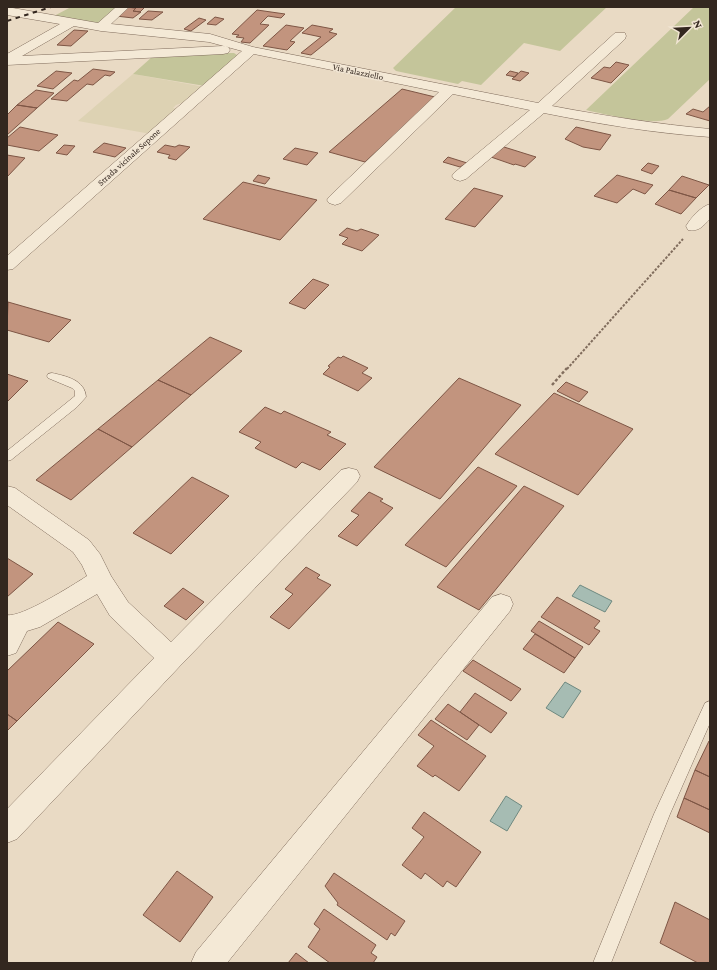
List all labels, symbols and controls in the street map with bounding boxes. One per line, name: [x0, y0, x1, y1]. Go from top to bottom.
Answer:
north arrow: [669, 8, 709, 48]
text: N: [691, 18, 705, 30]
street label: Via Palazziello: [332, 62, 385, 82]
street label: Strada vicinale Sepone: [96, 126, 162, 188]

